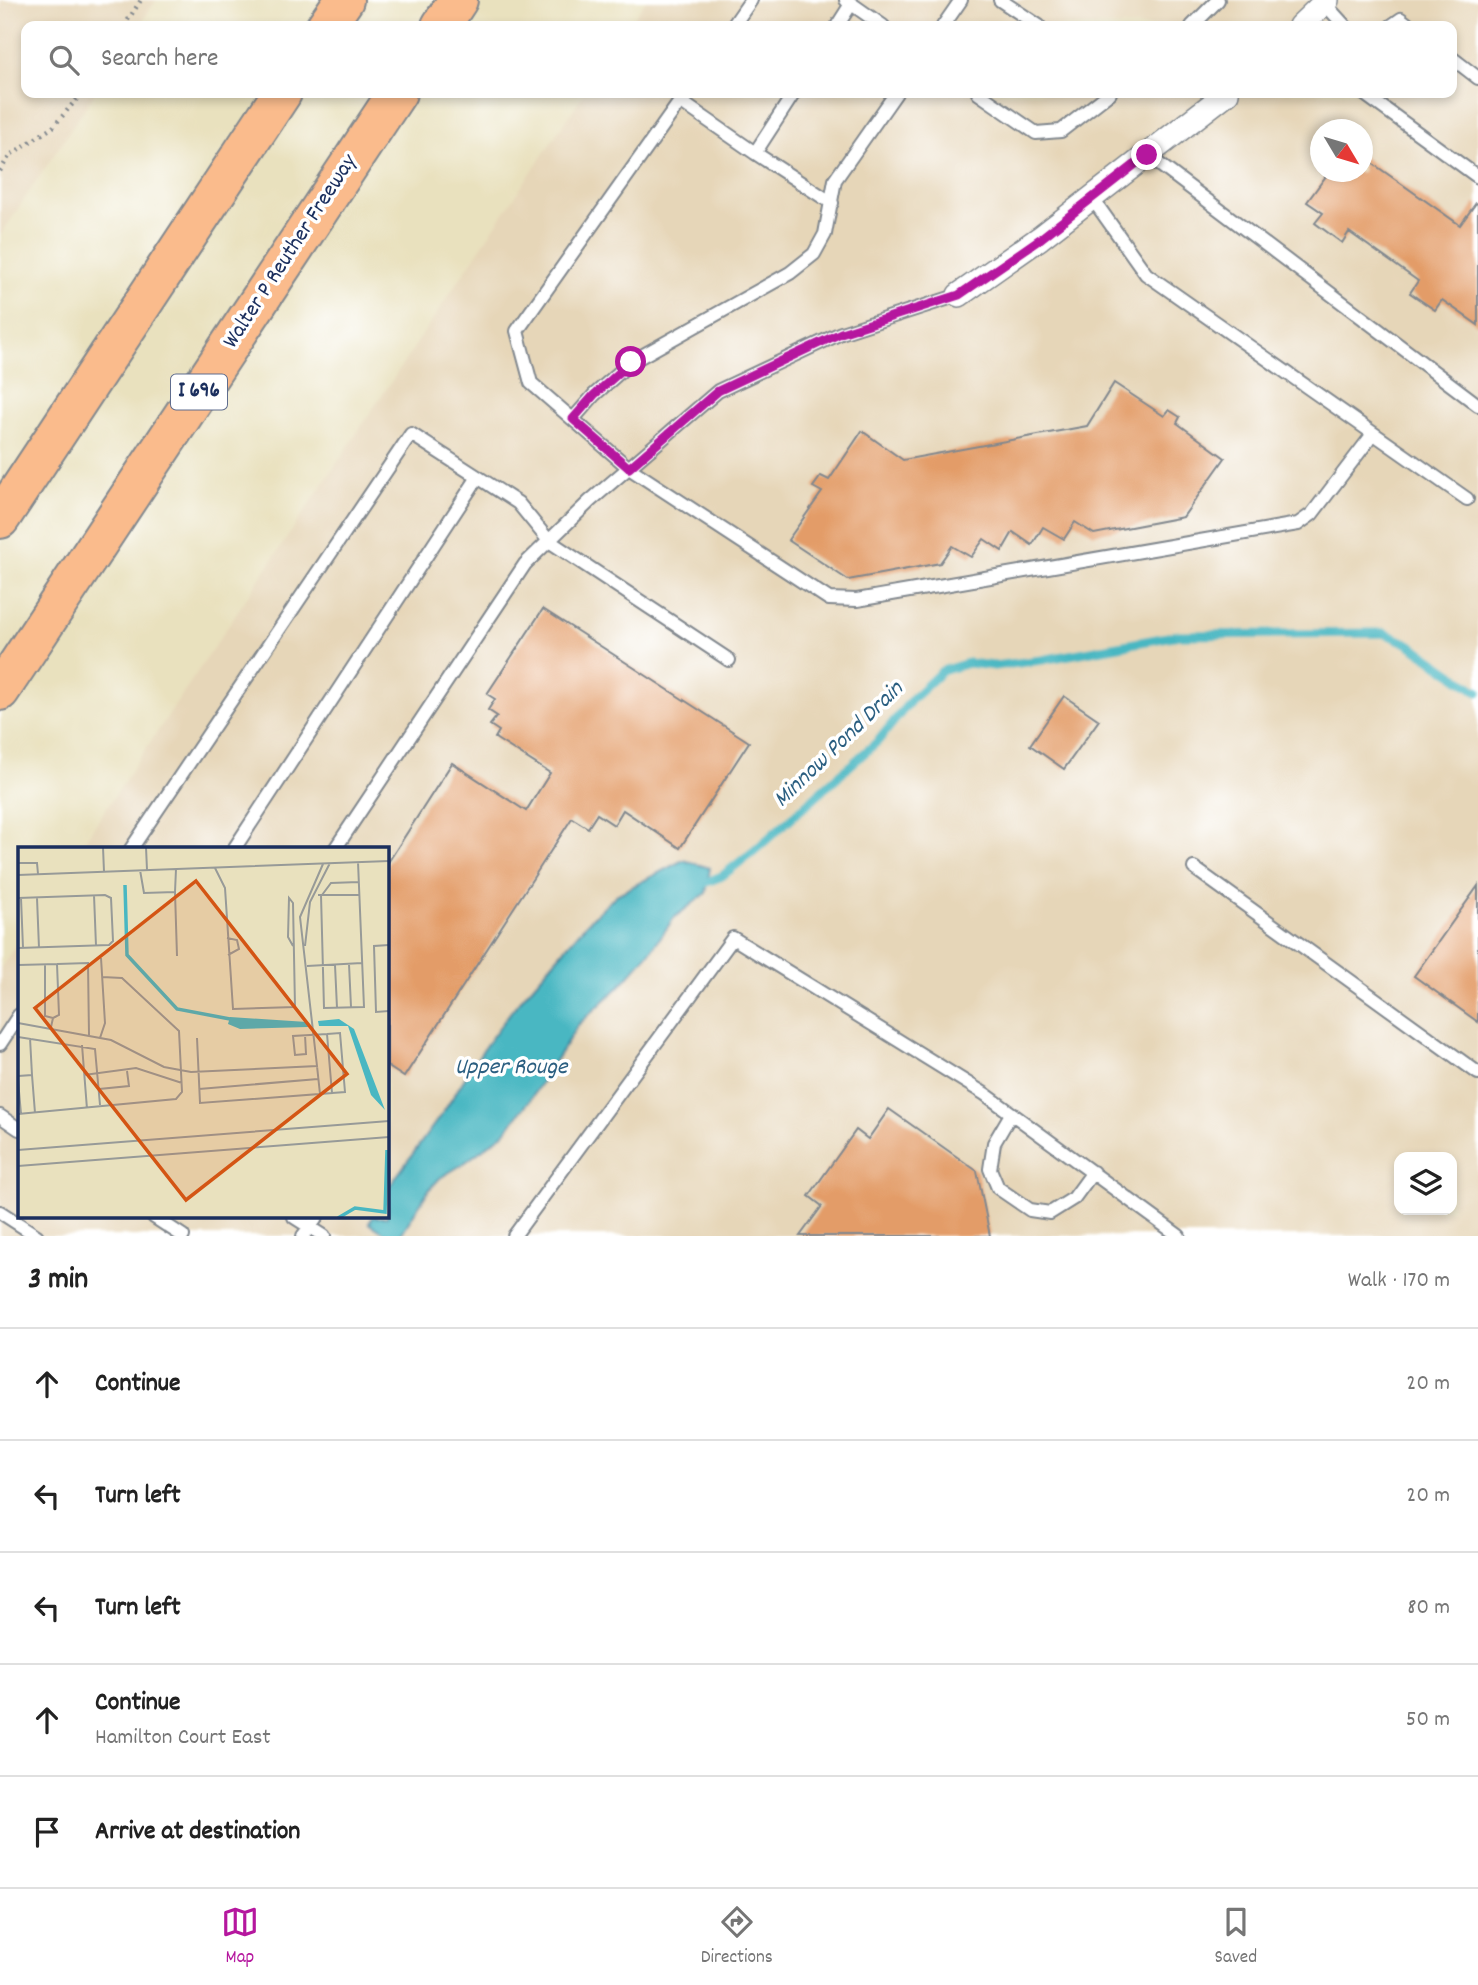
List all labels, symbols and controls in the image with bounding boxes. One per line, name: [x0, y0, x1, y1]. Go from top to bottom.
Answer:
search box: [21, 21, 1457, 98]
icon: search: [45, 41, 83, 79]
text: Search here: [101, 41, 219, 78]
north arrow: [1310, 119, 1373, 182]
route end: [1131, 139, 1162, 170]
street label: Walter P Reuther Freeway: [216, 148, 367, 356]
route start: [615, 346, 646, 377]
road number: I 696: [171, 374, 227, 410]
water label: Minnow Pond Drain: [766, 673, 912, 816]
inset map: [18, 847, 388, 1218]
water label: Upper Rouge: [455, 1051, 569, 1085]
map controls: [1394, 1152, 1457, 1215]
button: layers: [1394, 1152, 1457, 1215]
text: 3 min: [28, 1260, 88, 1303]
text: Walk · 170 m: [1348, 1265, 1450, 1298]
icon: ahead: [28, 1365, 66, 1403]
text: Continue: [95, 1366, 180, 1403]
text: 20 m: [1406, 1368, 1450, 1401]
icon: left: [28, 1477, 66, 1515]
text: Turn left: [95, 1478, 181, 1515]
text: 20 m: [1406, 1480, 1450, 1513]
icon: left: [28, 1589, 66, 1627]
text: Turn left: [95, 1590, 181, 1627]
text: 80 m: [1407, 1592, 1450, 1625]
text: Continue: [95, 1685, 180, 1722]
icon: ahead: [28, 1701, 66, 1739]
text: 50 m: [1406, 1704, 1450, 1737]
text: Hamilton Court East: [95, 1722, 271, 1755]
icon: arrive: [28, 1813, 66, 1851]
text: Arrive at destination: [95, 1814, 300, 1851]
tab: Map: [221, 1903, 259, 1972]
tab: Directions: [701, 1903, 773, 1972]
tab: Saved: [1215, 1903, 1257, 1972]

